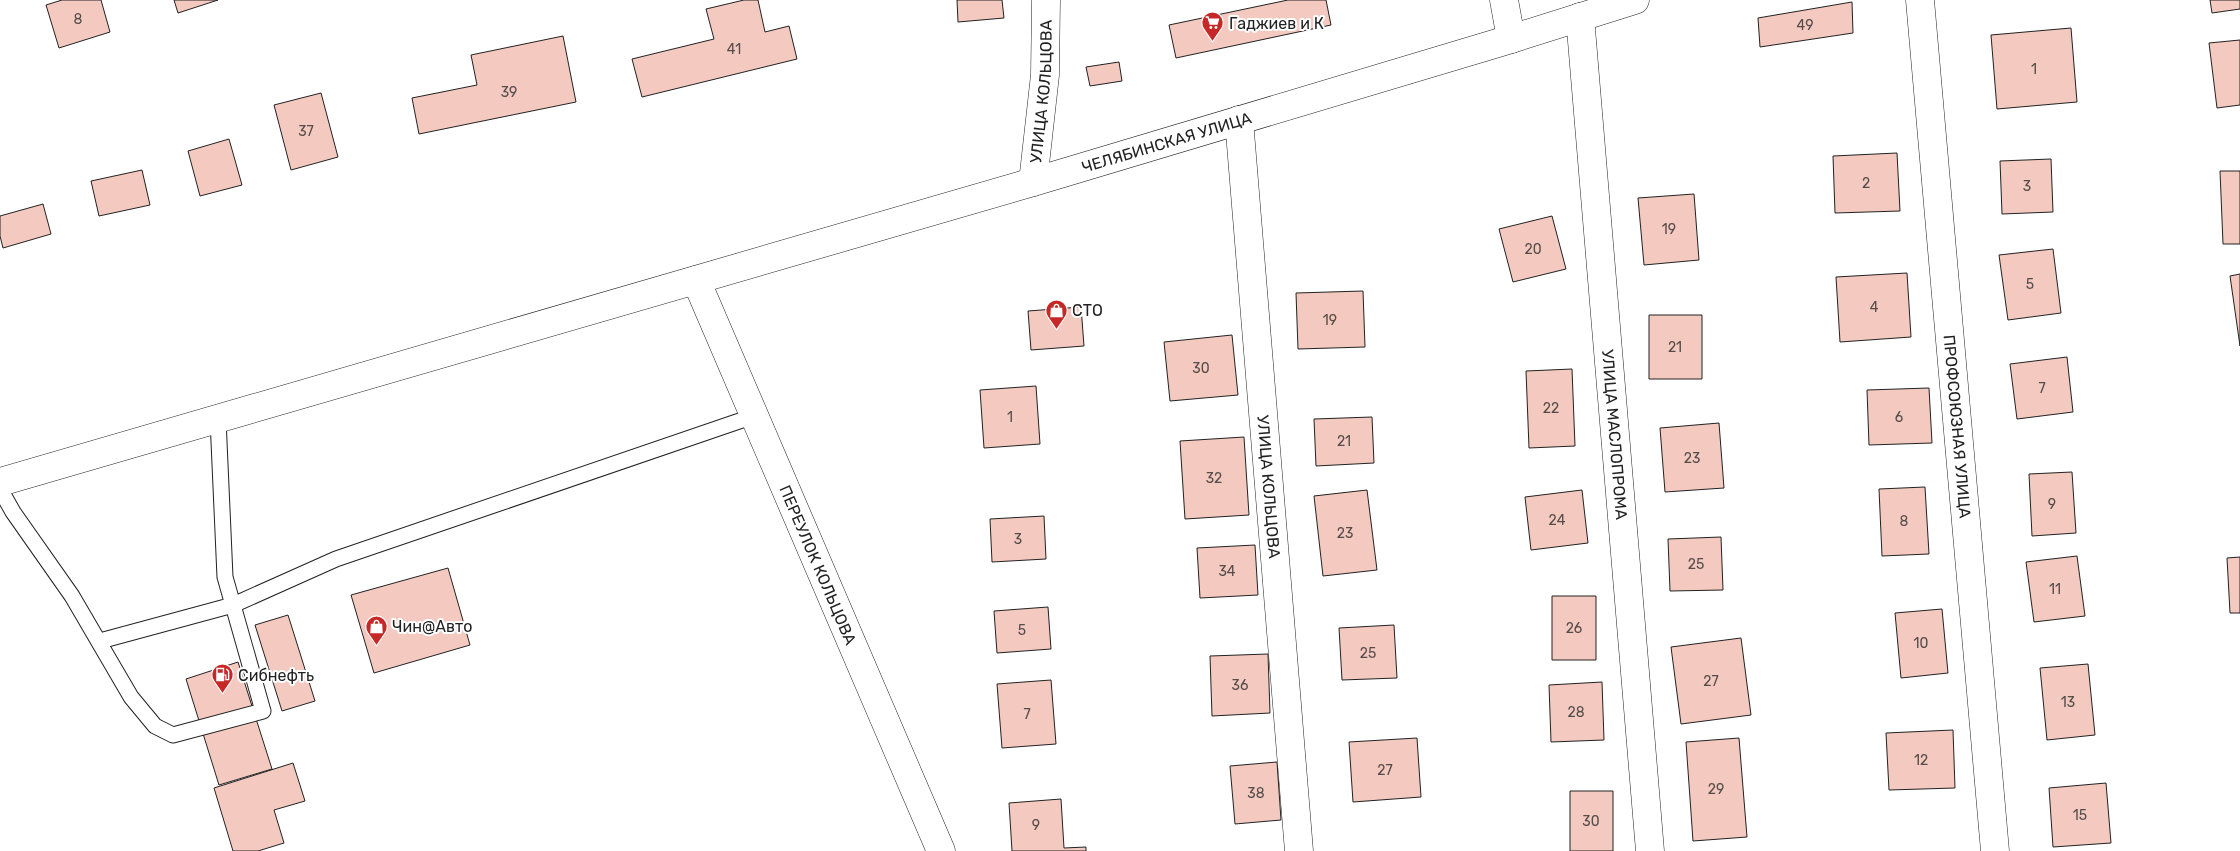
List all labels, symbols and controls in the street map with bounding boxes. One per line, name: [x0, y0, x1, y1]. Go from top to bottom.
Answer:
house number: 8: [74, 11, 83, 28]
supermarket icon: Гаджиев и К: [1201, 11, 1225, 42]
place label: Гаджиев и К: [1229, 14, 1324, 33]
house number: 49: [1797, 17, 1813, 34]
street label: УЛИЦА КОЛЬЦОВА: [1026, 19, 1056, 164]
house number: 41: [727, 41, 741, 58]
house number: 1: [2031, 61, 2037, 78]
house number: 39: [501, 84, 517, 101]
street label: ЧЕЛЯБИНСКАЯ УЛИЦА: [1079, 108, 1254, 177]
house number: 37: [298, 123, 314, 140]
house number: 2: [1862, 175, 1870, 192]
house number: 3: [2023, 178, 2031, 195]
house number: 19: [1662, 221, 1676, 238]
house number: 20: [1524, 241, 1542, 258]
house number: 5: [2026, 276, 2034, 293]
shop icon: СТО: [1044, 298, 1068, 329]
house number: 4: [1870, 299, 1879, 316]
place label: СТО: [1072, 301, 1103, 320]
house number: 19: [1323, 312, 1337, 329]
street label: ПРОФСОЮЗНАЯ УЛИЦА: [1940, 334, 1975, 519]
house number: 21: [1668, 339, 1682, 356]
street label: УЛИЦА МАСЛОПРОМА: [1598, 349, 1631, 521]
house number: 30: [1192, 360, 1210, 377]
house number: 7: [2038, 380, 2046, 397]
house number: 22: [1543, 400, 1559, 417]
house number: 1: [1007, 409, 1013, 426]
house number: 6: [1895, 409, 1903, 426]
street label: УЛИЦА КОЛЬЦОВА: [1253, 414, 1284, 560]
house number: 21: [1337, 433, 1351, 450]
house number: 23: [1684, 450, 1700, 467]
house number: 32: [1206, 470, 1222, 487]
street label: ПЕРЕУЛОК КОЛЬЦОВА: [775, 482, 860, 648]
house number: 9: [2048, 496, 2056, 513]
house number: 24: [1549, 512, 1566, 529]
house number: 8: [1900, 513, 1909, 530]
house number: 23: [1337, 525, 1353, 542]
house number: 3: [1014, 531, 1022, 548]
house number: 25: [1688, 556, 1704, 573]
house number: 34: [1218, 563, 1236, 580]
house number: 11: [2049, 581, 2061, 598]
shop icon: Чин@Авто: [364, 614, 388, 645]
place label: Чин@Авто: [392, 617, 472, 636]
house number: 26: [1566, 620, 1582, 637]
house number: 5: [1018, 622, 1026, 639]
house number: 10: [1914, 635, 1929, 652]
house number: 25: [1360, 645, 1376, 662]
fuel station icon: Сибнефть: [210, 663, 234, 694]
place label: Сибнефть: [238, 666, 314, 685]
house number: 27: [1703, 673, 1719, 690]
house number: 36: [1232, 677, 1248, 694]
house number: 13: [2061, 694, 2075, 711]
house number: 28: [1567, 704, 1585, 721]
house number: 7: [1023, 706, 1031, 723]
house number: 12: [1914, 752, 1928, 769]
house number: 27: [1377, 762, 1393, 779]
house number: 29: [1708, 781, 1724, 798]
house number: 38: [1247, 785, 1265, 802]
house number: 15: [2073, 807, 2087, 824]
house number: 30: [1582, 813, 1600, 830]
house number: 9: [1032, 817, 1040, 834]

